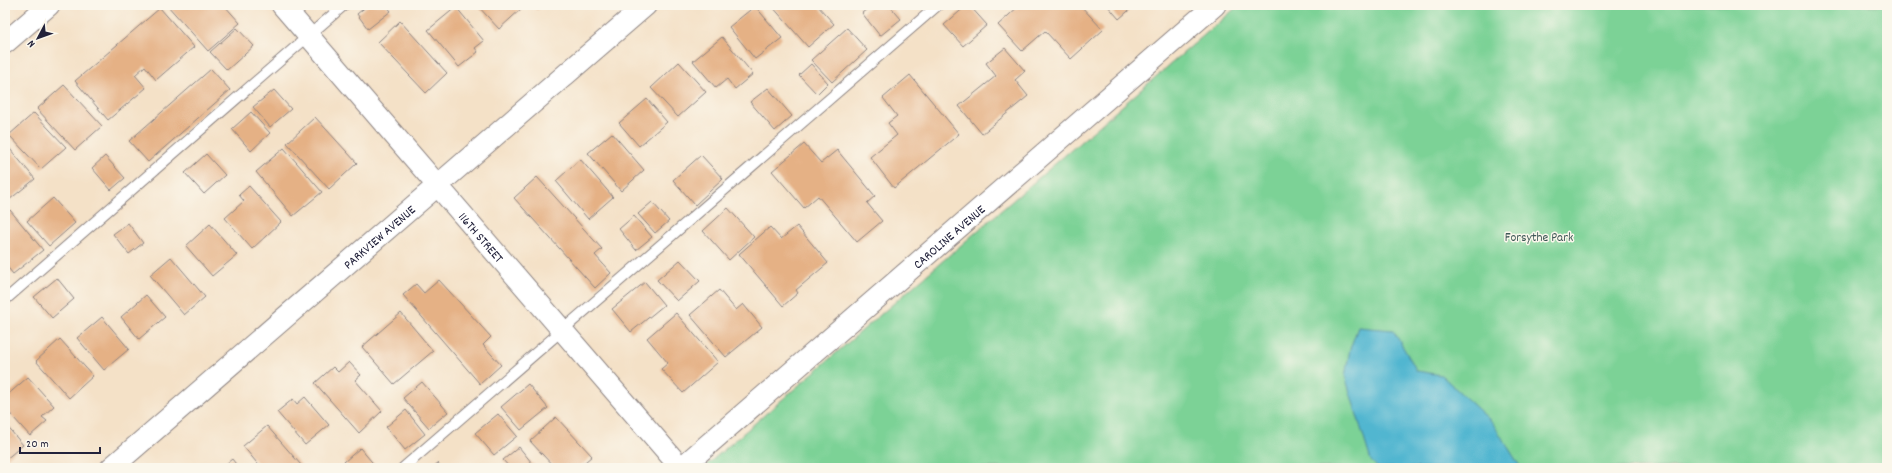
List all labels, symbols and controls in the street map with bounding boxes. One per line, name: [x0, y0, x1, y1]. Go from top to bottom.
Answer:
north arrow: [18, 18, 58, 58]
text: N: [24, 36, 40, 51]
street label: CAROLINE AVENUE: [910, 201, 990, 275]
street label: PARKVIEW AVENUE: [340, 202, 421, 275]
street label: 116TH STREET: [453, 209, 507, 268]
park label: Forsythe Park: [1505, 229, 1573, 248]
scale bar: [20, 429, 100, 455]
text: 20 m: [26, 436, 49, 453]

